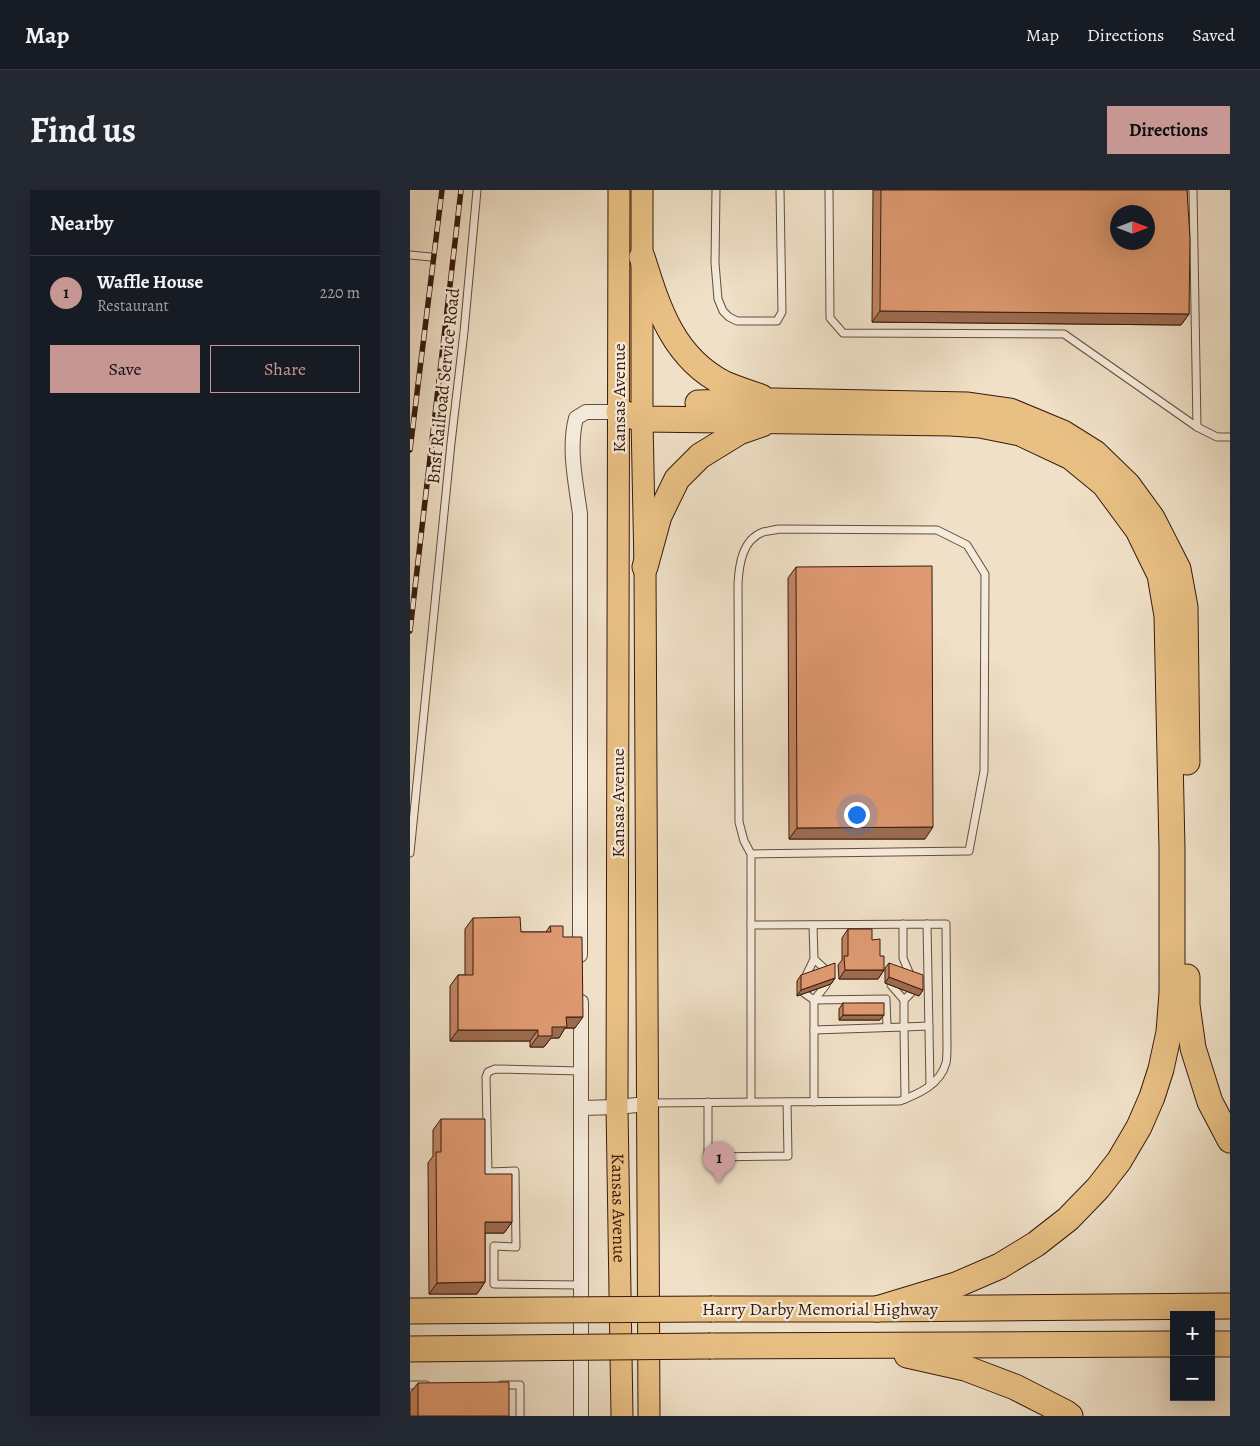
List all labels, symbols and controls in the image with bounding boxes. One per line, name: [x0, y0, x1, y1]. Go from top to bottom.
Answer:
text: Map: [25, 19, 69, 51]
text: Map: [1026, 23, 1059, 47]
text: Directions: [1087, 23, 1164, 47]
text: Saved: [1192, 23, 1235, 47]
text: Find us: [30, 106, 136, 154]
button: Directions: [1107, 106, 1230, 154]
north arrow: [1110, 205, 1155, 250]
text: Nearby: [50, 209, 113, 237]
text: Waffle House: [97, 269, 203, 295]
text: 1: [63, 282, 69, 304]
text: 220 m: [320, 282, 360, 304]
street label: Bnsf Railroad Service Road: [421, 286, 465, 485]
text: Restaurant: [97, 295, 169, 317]
street label: Kansas Avenue: [607, 343, 631, 453]
button: Save: [50, 345, 200, 393]
button: Share: [210, 345, 360, 393]
street label: Kansas Avenue: [606, 748, 630, 858]
your location: [844, 802, 870, 828]
pin: 1: [703, 1142, 735, 1183]
street label: Kansas Avenue: [606, 1153, 632, 1263]
street label: Harry Darby Memorial Highway: [702, 1297, 939, 1321]
map controls: [1170, 1311, 1215, 1401]
button: +: [1170, 1311, 1215, 1356]
button: −: [1170, 1356, 1215, 1401]

